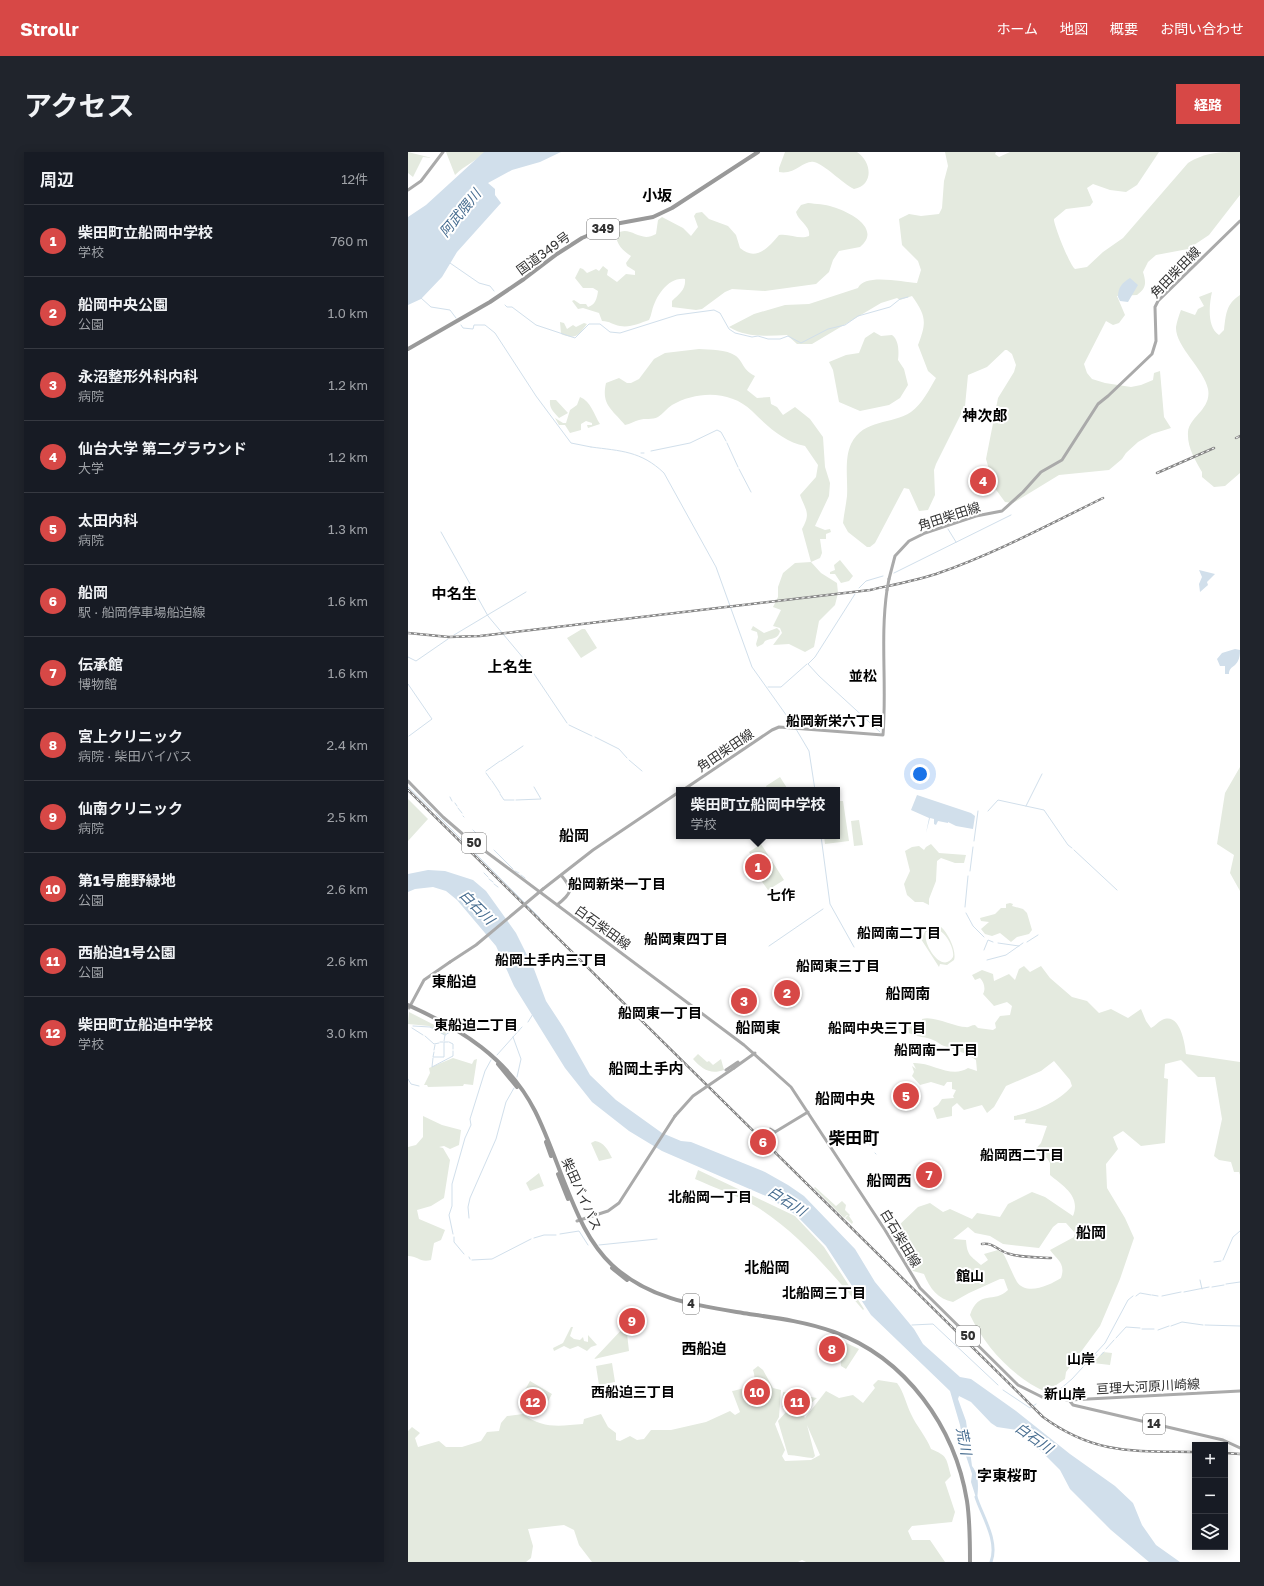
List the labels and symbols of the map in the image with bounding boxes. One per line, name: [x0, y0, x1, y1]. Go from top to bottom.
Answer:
water label: 阿武隈川: [435, 184, 485, 240]
district label: 小坂: [642, 186, 672, 204]
road number: 349: [587, 219, 619, 239]
street label: 国道349号: [513, 228, 573, 278]
street label: 角田柴田線: [1147, 243, 1203, 301]
district label: 神次郎: [961, 406, 1008, 424]
pin: 4: [970, 466, 996, 496]
street label: 角田柴田線: [916, 498, 982, 534]
district label: 中名生: [431, 584, 477, 602]
district label: 上名生: [487, 657, 533, 675]
district label: 並松: [849, 667, 877, 684]
district label: 船岡新栄六丁目: [786, 712, 884, 729]
street label: 角田柴田線: [694, 725, 756, 775]
your location: [910, 764, 930, 784]
district label: 船岡: [559, 826, 589, 844]
road number: 50: [462, 833, 486, 853]
pin: 1: [745, 852, 771, 882]
district label: 船岡新栄一丁目: [568, 875, 666, 892]
water label: 白石川: [456, 886, 500, 929]
district label: 七作: [767, 886, 795, 903]
street label: 白石柴田線: [572, 901, 634, 953]
district label: 船岡南二丁目: [857, 924, 941, 941]
district label: 船岡東四丁目: [644, 930, 728, 947]
district label: 船岡土手内三丁目: [495, 951, 607, 968]
district label: 船岡東三丁目: [796, 957, 880, 974]
district label: 東船迫: [431, 972, 477, 990]
pin: 2: [774, 978, 800, 1008]
district label: 船岡南: [885, 984, 931, 1002]
pin: 3: [731, 986, 757, 1016]
district label: 船岡東一丁目: [618, 1004, 702, 1021]
district label: 東船迫二丁目: [434, 1016, 518, 1033]
district label: 船岡東: [735, 1018, 781, 1036]
district label: 船岡中央三丁目: [828, 1019, 926, 1036]
district label: 船岡南一丁目: [894, 1041, 978, 1058]
district label: 船岡土手内: [608, 1059, 684, 1077]
pin: 5: [893, 1081, 919, 1111]
district label: 船岡中央: [815, 1089, 875, 1107]
pin: 6: [750, 1127, 776, 1157]
district label: 柴田町: [829, 1127, 880, 1148]
district label: 船岡西二丁目: [980, 1146, 1064, 1163]
street label: 柴田バイパス: [559, 1155, 605, 1233]
pin: 7: [916, 1160, 942, 1190]
district label: 船岡西: [866, 1171, 912, 1189]
water label: 白石川: [765, 1182, 811, 1220]
district label: 北船岡一丁目: [668, 1188, 752, 1205]
street label: 白石柴田線: [877, 1206, 925, 1270]
district label: 船岡: [1076, 1223, 1106, 1241]
district label: 北船岡: [744, 1258, 790, 1276]
district label: 館山: [956, 1267, 984, 1284]
district label: 北船岡三丁目: [782, 1284, 866, 1301]
road number: 4: [683, 1294, 699, 1314]
pin: 9: [619, 1306, 645, 1336]
road number: 50: [956, 1326, 980, 1346]
pin: 8: [819, 1334, 845, 1364]
district label: 西船迫: [681, 1339, 727, 1357]
district label: 山岸: [1067, 1350, 1095, 1367]
street label: 亘理大河原川崎線: [1096, 1375, 1200, 1397]
pin: 10: [744, 1377, 770, 1407]
district label: 西船迫三丁目: [591, 1383, 675, 1400]
district label: 新山岸: [1044, 1385, 1086, 1402]
pin: 12: [520, 1387, 546, 1417]
pin: 11: [784, 1387, 810, 1417]
road number: 14: [1143, 1414, 1165, 1434]
water label: 白石川: [1012, 1419, 1058, 1458]
water label: 荒川: [953, 1426, 976, 1458]
district label: 字東桜町: [977, 1466, 1037, 1484]

